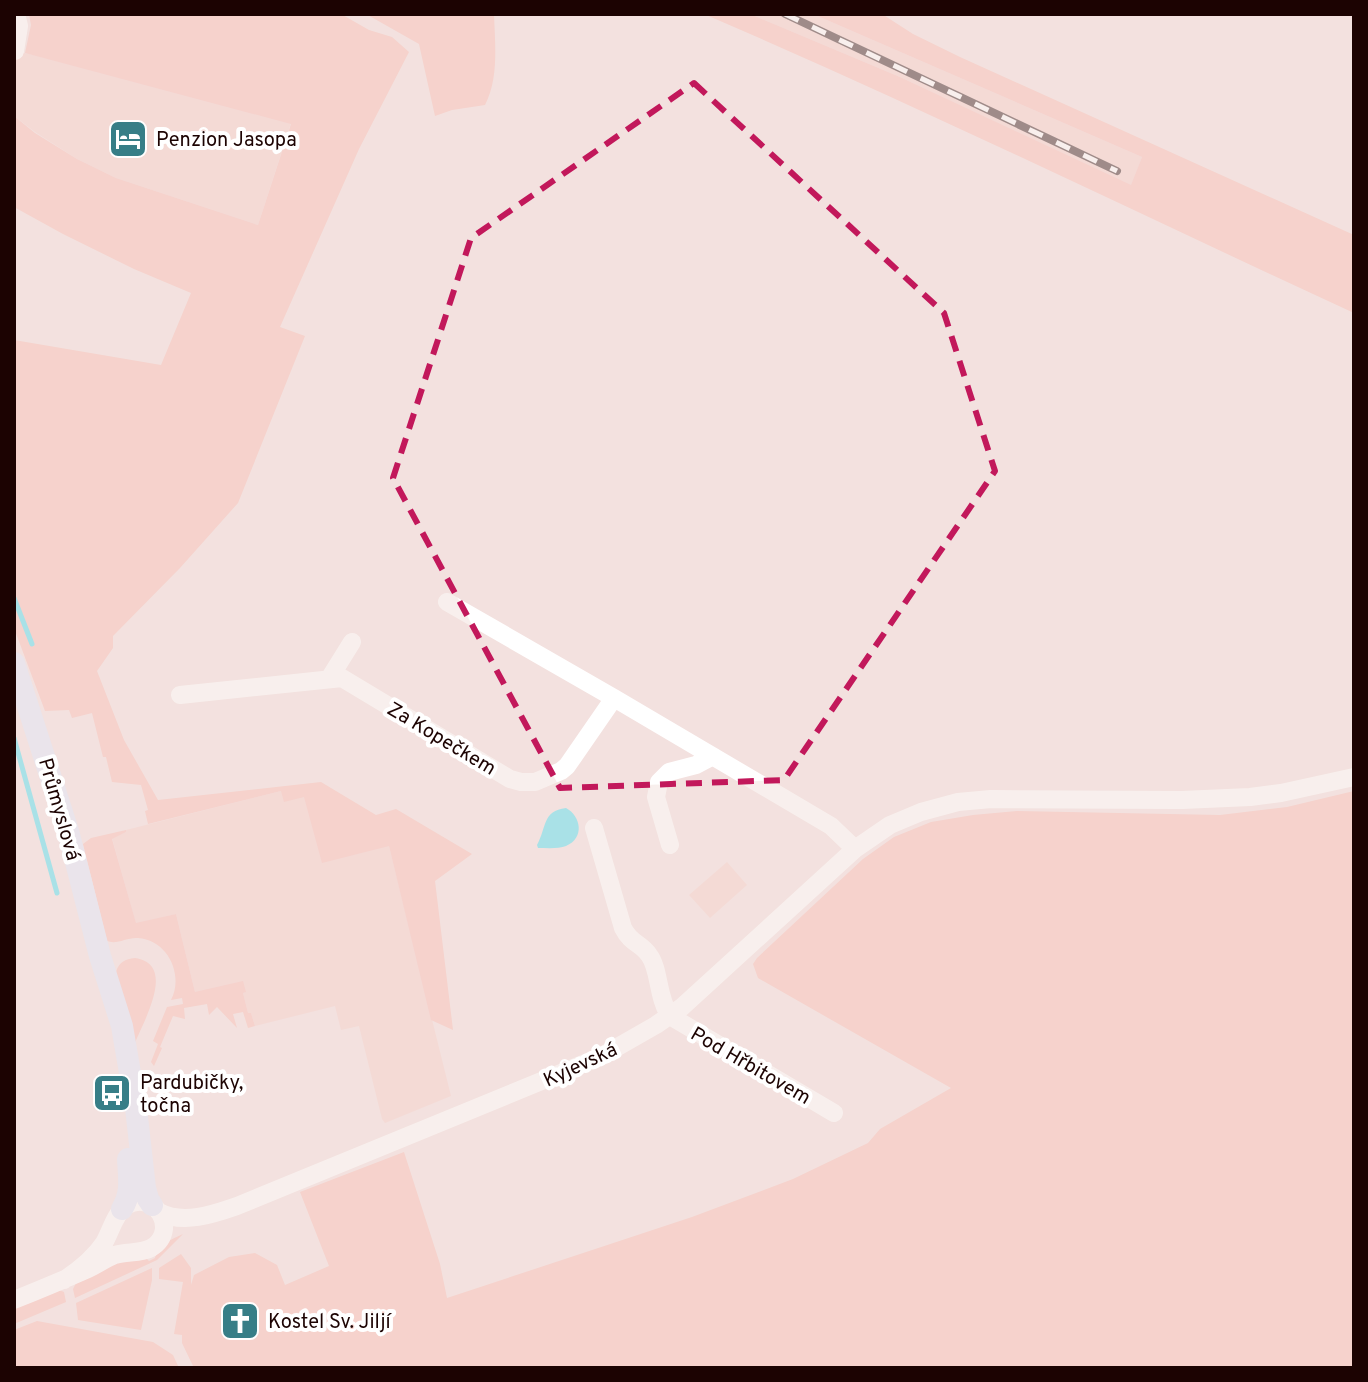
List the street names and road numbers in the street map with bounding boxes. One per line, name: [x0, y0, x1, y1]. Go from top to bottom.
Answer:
street label: Za Kopečkem: [382, 697, 500, 782]
street label: Průmyslová: [31, 755, 85, 864]
street label: Pod Hřbitovem: [685, 1022, 815, 1112]
street label: Kyjevská: [540, 1037, 622, 1094]

